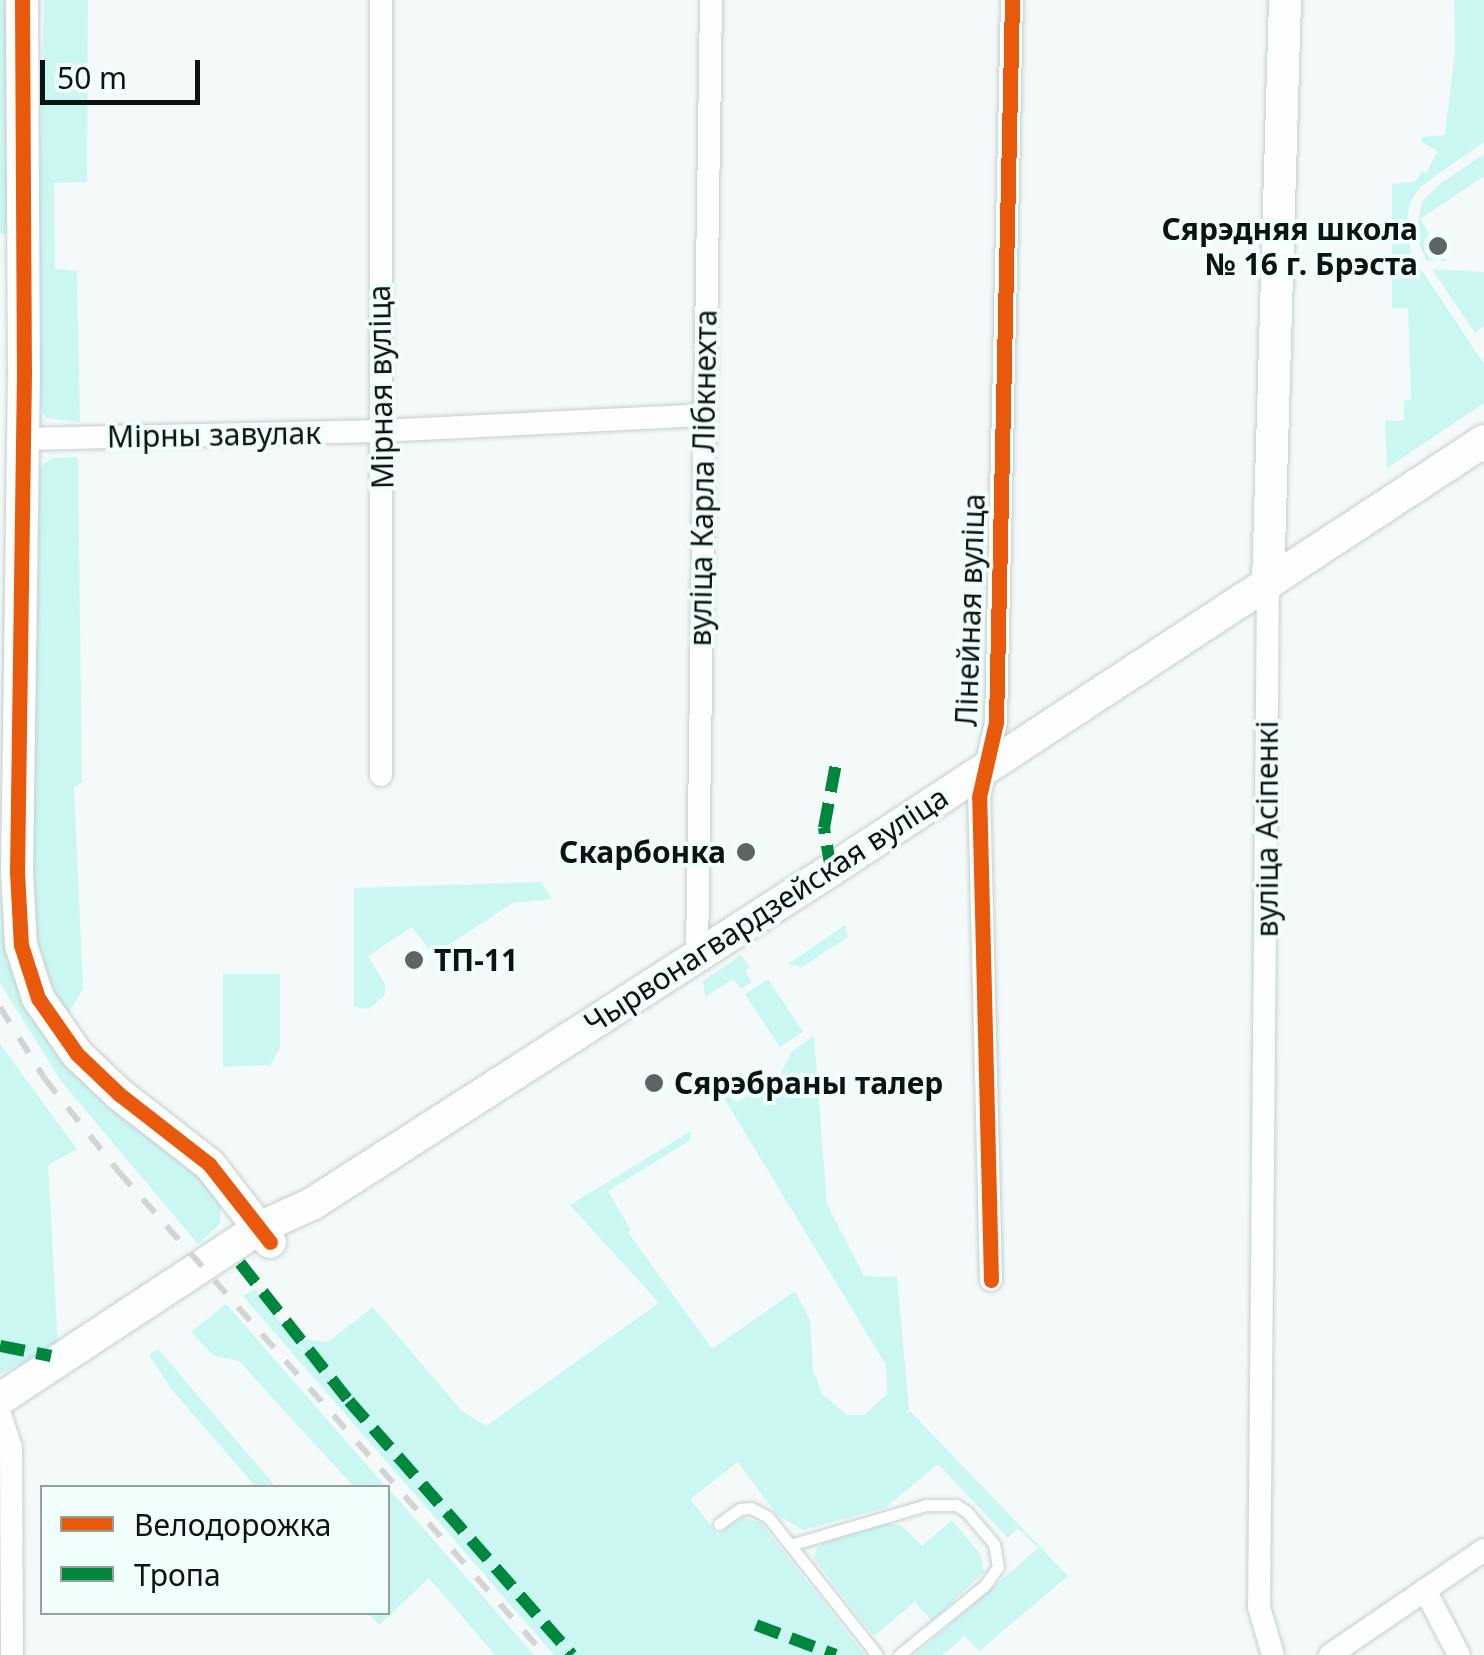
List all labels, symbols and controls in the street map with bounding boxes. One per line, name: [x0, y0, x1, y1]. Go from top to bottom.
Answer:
scale bar: [45, 40, 205, 102]
text: 50 m: [57, 57, 127, 98]
place label: Сярэдняя школа № 16 г. Брэста: [1161, 211, 1418, 282]
marker: Сярэдняя школа № 16 г. Брэста: [1427, 235, 1449, 257]
street label: Мірная вуліца: [361, 285, 401, 489]
street label: вуліца Карла Лібкнехта: [682, 309, 724, 647]
street label: Мірны завулак: [107, 415, 321, 455]
street label: Лінейная вуліца: [948, 493, 992, 727]
street label: вуліца Асіпенкі: [1249, 721, 1285, 937]
street label: Чырвонагвардзейская вуліца: [577, 779, 955, 1041]
place label: Скарбонка: [559, 834, 726, 870]
marker: Скарбонка: [735, 841, 757, 863]
place label: ТП-11: [434, 942, 518, 978]
marker: ТП-11: [403, 949, 425, 971]
place label: Сярэбраны талер: [674, 1065, 943, 1101]
marker: Сярэбраны талер: [643, 1072, 665, 1094]
legend: [40, 1485, 390, 1615]
text: Велодорожка: [134, 1504, 331, 1545]
text: Тропа: [134, 1554, 221, 1595]

